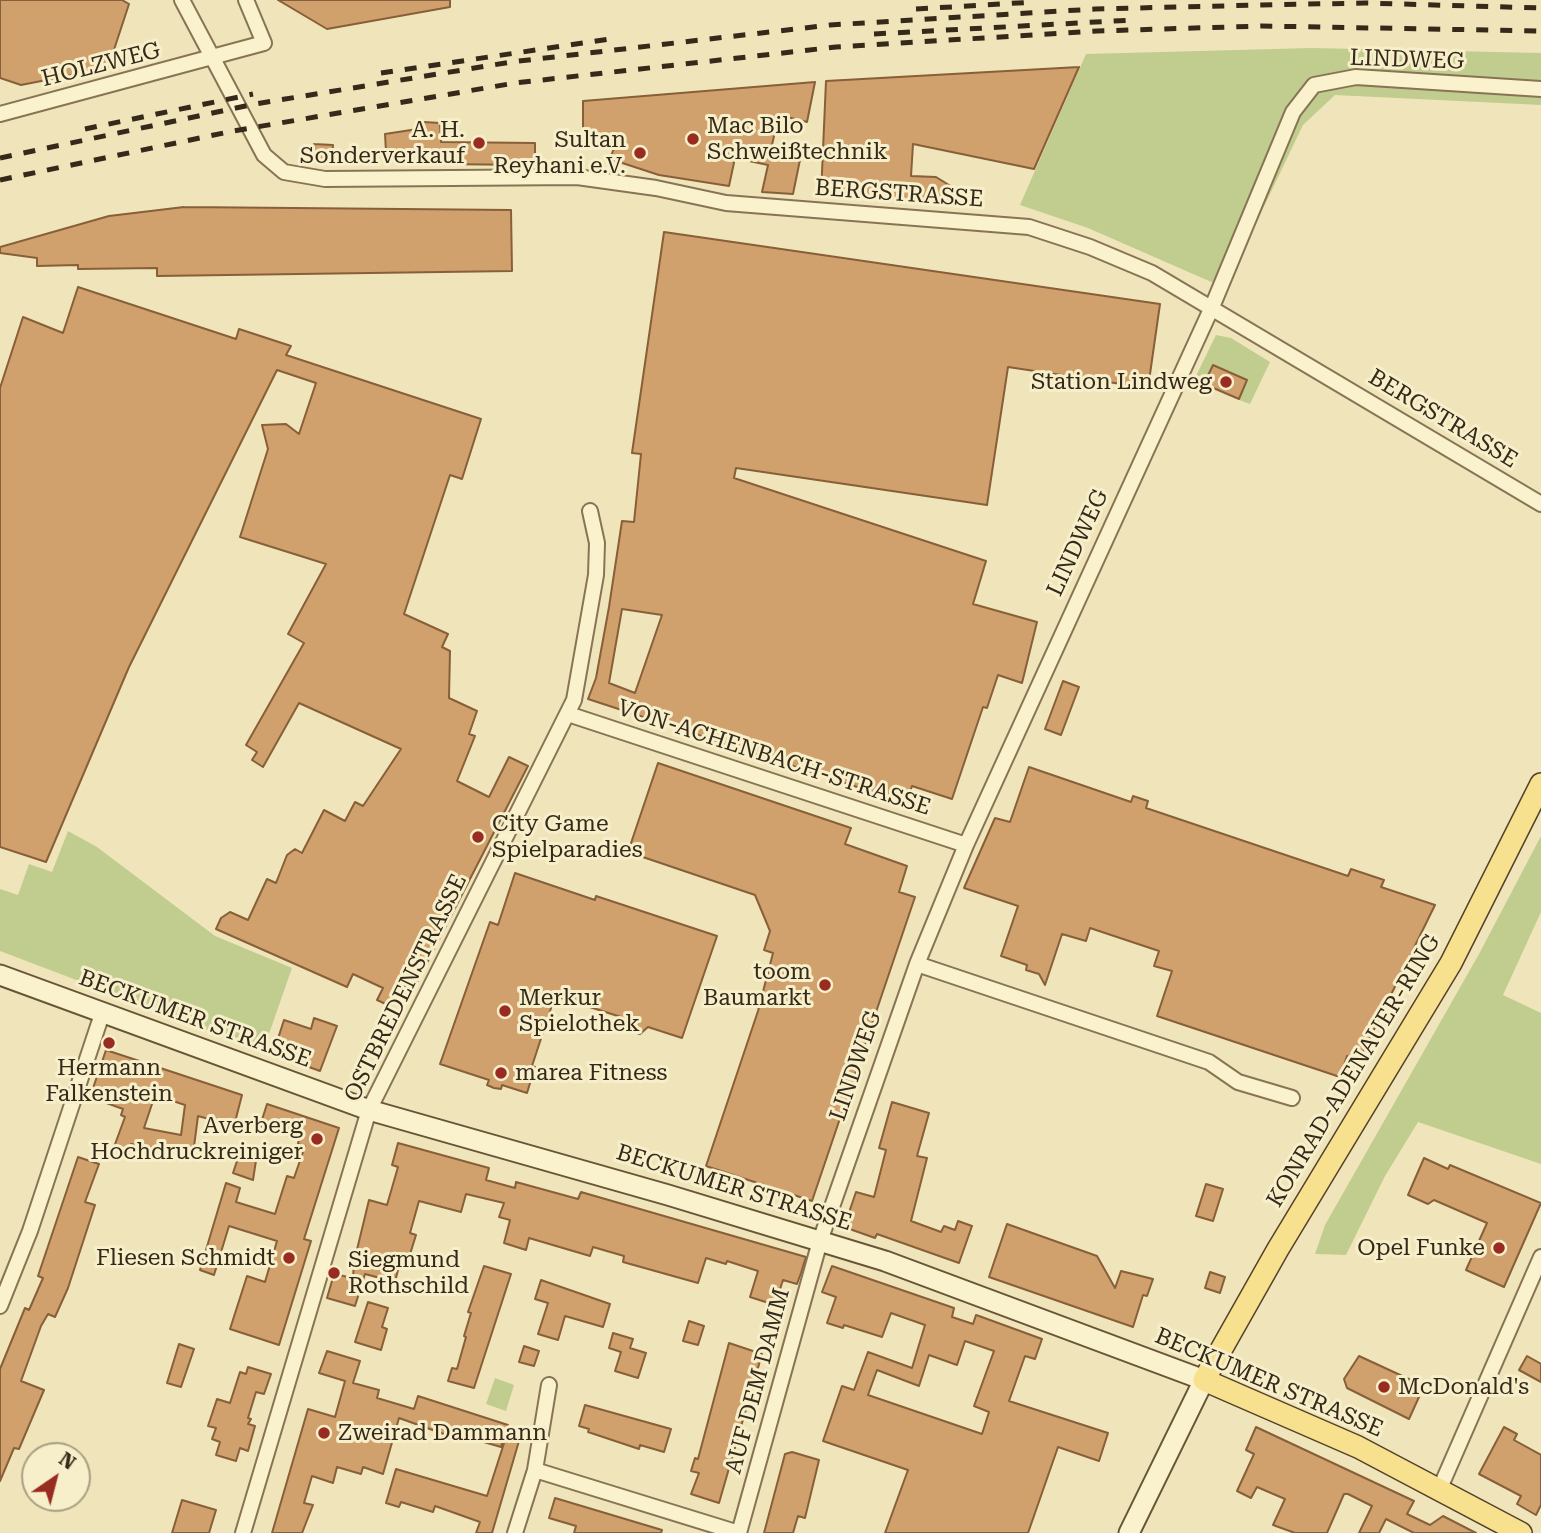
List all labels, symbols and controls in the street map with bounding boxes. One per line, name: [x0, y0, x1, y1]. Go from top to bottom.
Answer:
street label: HOLZWEG: [39, 37, 163, 93]
street label: LINDWEG: [1349, 44, 1465, 76]
place label: Mac Bilo Schweißtechnik: [707, 112, 887, 166]
place label: A. H. Sonderverkauf: [300, 116, 465, 170]
place label: Sultan Reyhani e.V.: [493, 126, 626, 180]
marker: Mac Bilo Schweißtechnik: [685, 131, 701, 147]
marker: A. H. Sonderverkauf: [471, 135, 487, 151]
marker: Sultan Reyhani e.V.: [632, 145, 648, 161]
street label: BERGSTRASSE: [814, 174, 984, 214]
street label: BERGSTRASSE: [1363, 364, 1523, 474]
place label: Station Lindweg: [1031, 368, 1212, 396]
marker: Station Lindweg: [1218, 374, 1234, 390]
street label: LINDWEG: [1041, 485, 1115, 601]
street label: VON-ACHENBACH-STRASSE: [614, 694, 934, 822]
place label: City Game Spielparadies: [492, 810, 643, 864]
marker: City Game Spielparadies: [470, 829, 486, 845]
street label: OSTBREDENSTRASSE: [339, 870, 473, 1106]
street label: KONRAD-ADENAUER-RING: [1261, 930, 1447, 1212]
place label: toom Baumarkt: [703, 958, 811, 1012]
street label: BECKUMER STRASSE: [75, 964, 315, 1074]
marker: toom Baumarkt: [817, 977, 833, 993]
place label: Merkur Spielothek: [519, 984, 640, 1038]
marker: Merkur Spielothek: [497, 1003, 513, 1019]
street label: LINDWEG: [824, 1007, 888, 1125]
marker: Hermann Falkenstein: [101, 1035, 117, 1051]
place label: Hermann Falkenstein: [45, 1054, 173, 1108]
place label: marea Fitness: [515, 1059, 667, 1087]
marker: marea Fitness: [493, 1065, 509, 1081]
place label: Averberg Hochdruckreiniger: [90, 1112, 303, 1166]
marker: Averberg Hochdruckreiniger: [309, 1131, 325, 1147]
street label: BECKUMER STRASSE: [613, 1139, 855, 1237]
place label: Opel Funke: [1357, 1234, 1485, 1262]
marker: Opel Funke: [1491, 1240, 1507, 1256]
place label: Fliesen Schmidt: [96, 1244, 275, 1272]
place label: Siegmund Rothschild: [348, 1246, 469, 1300]
marker: Fliesen Schmidt: [281, 1250, 297, 1266]
marker: Siegmund Rothschild: [326, 1265, 342, 1281]
street label: AUF DEM DAMM: [720, 1285, 796, 1477]
street label: BECKUMER STRASSE: [1151, 1322, 1387, 1444]
place label: McDonald's: [1398, 1373, 1529, 1401]
marker: McDonald's: [1376, 1379, 1392, 1395]
place label: Zweirad Dammann: [338, 1419, 547, 1447]
marker: Zweirad Dammann: [316, 1425, 332, 1441]
north arrow: [21, 1442, 91, 1512]
text: N: [55, 1447, 80, 1475]

